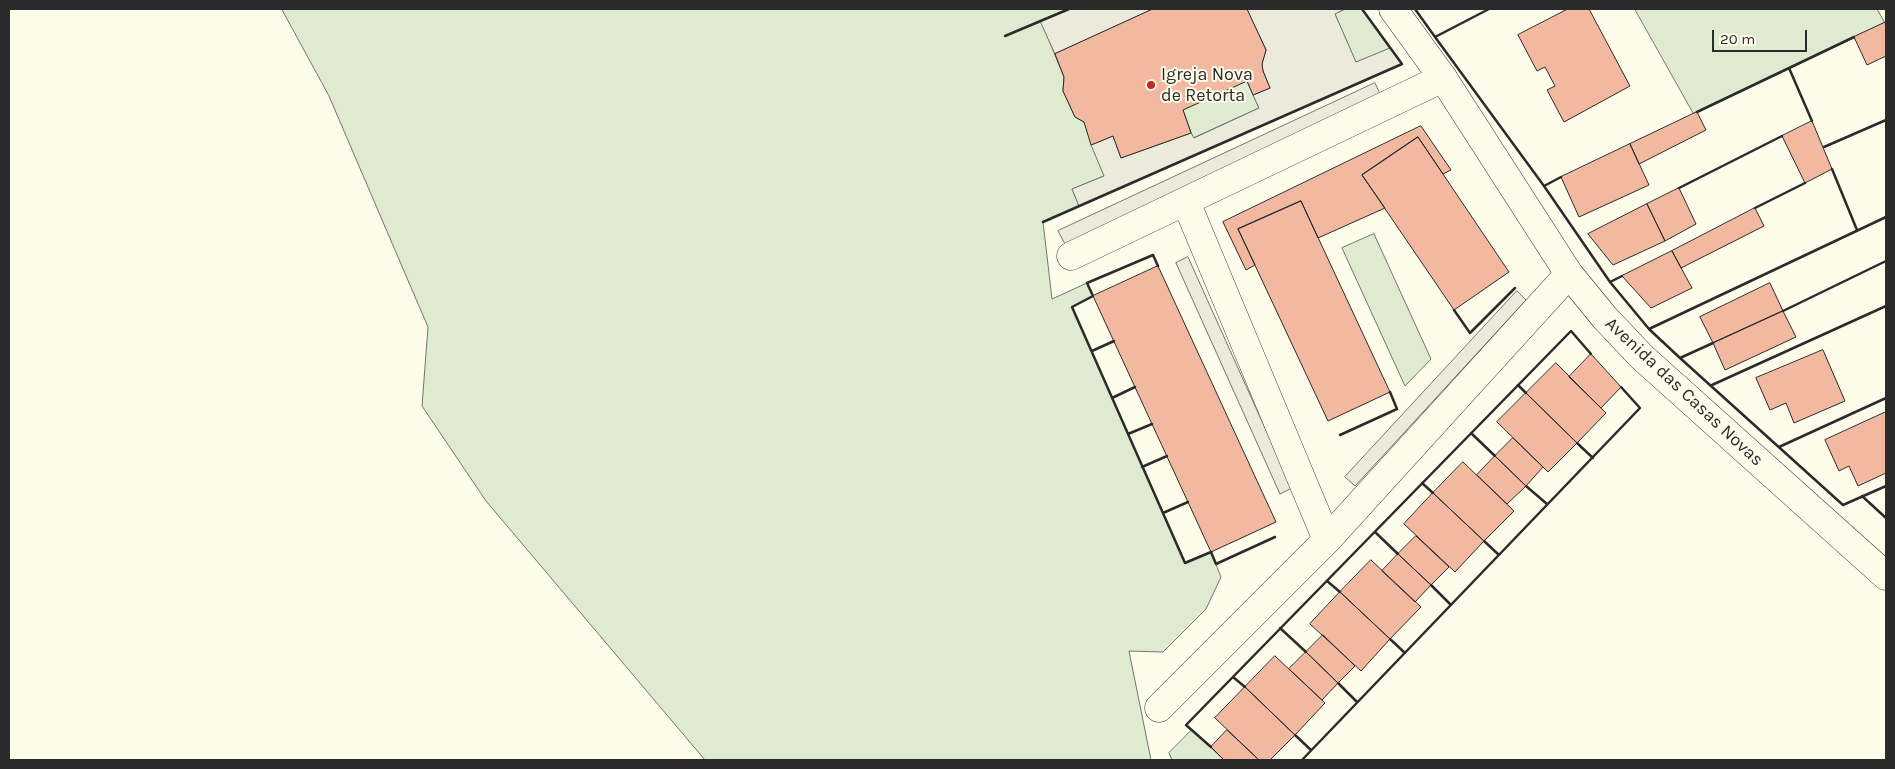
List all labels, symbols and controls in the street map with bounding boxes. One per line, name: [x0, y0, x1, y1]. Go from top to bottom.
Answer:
scale bar: [1715, 20, 1810, 52]
text: 20 m: [1720, 30, 1755, 48]
place label: Igreja Nova de Retorta: [1161, 64, 1253, 106]
marker: Igreja Nova de Retorta: [1145, 79, 1157, 91]
street label: Avenida das Casas Novas: [1600, 313, 1768, 471]

